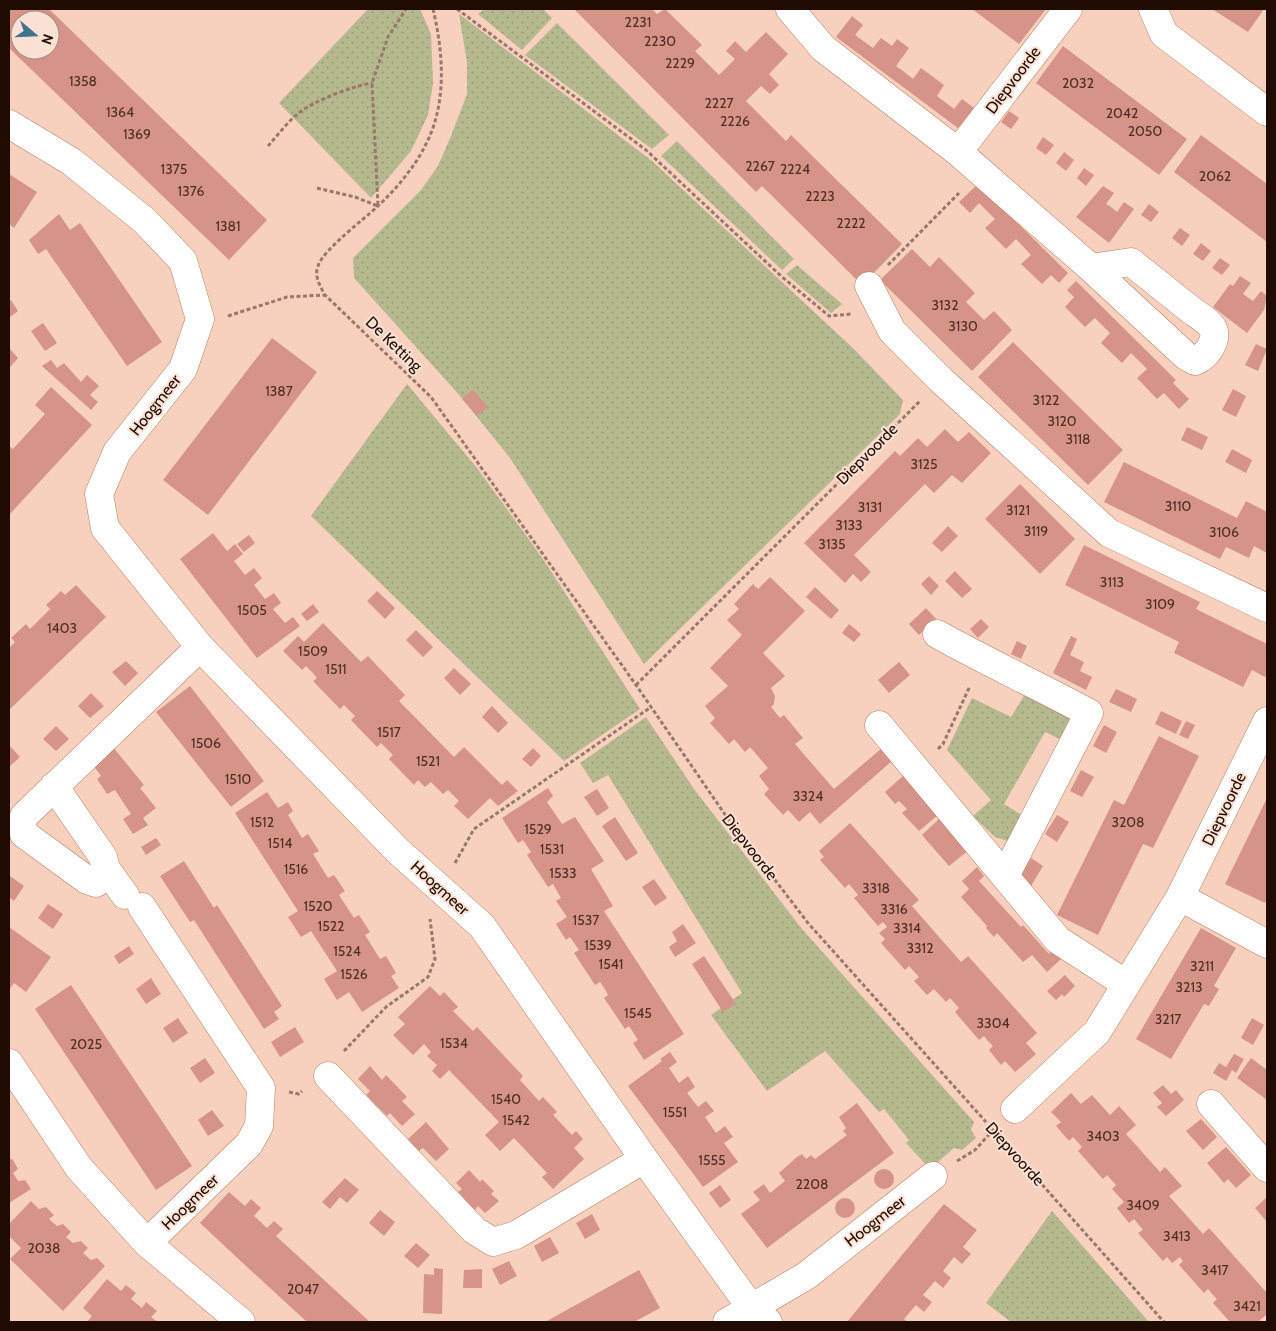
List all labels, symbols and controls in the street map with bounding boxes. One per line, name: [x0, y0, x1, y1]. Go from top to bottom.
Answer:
north arrow: [10, 10, 60, 60]
house number: 2231: [625, 13, 651, 31]
text: N: [37, 32, 57, 47]
house number: 2230: [644, 32, 676, 50]
street label: Diepvoorde: [982, 43, 1044, 117]
house number: 2229: [665, 54, 695, 72]
house number: 1358: [69, 72, 97, 90]
house number: 2032: [1062, 74, 1094, 92]
house number: 2227: [704, 94, 734, 112]
house number: 1364: [106, 103, 134, 121]
house number: 2042: [1106, 104, 1138, 122]
house number: 2226: [720, 112, 750, 130]
house number: 2050: [1128, 122, 1162, 140]
house number: 1369: [123, 125, 151, 143]
house number: 2267: [745, 157, 775, 175]
house number: 1375: [161, 160, 187, 178]
house number: 2224: [780, 160, 810, 178]
house number: 2062: [1199, 167, 1231, 185]
house number: 1376: [178, 182, 204, 200]
house number: 2223: [805, 187, 835, 205]
house number: 2222: [836, 214, 866, 232]
house number: 1381: [215, 217, 241, 235]
house number: 3132: [931, 296, 959, 314]
street label: De Ketting: [362, 312, 427, 376]
house number: 3130: [948, 317, 978, 335]
street label: Hoogmeer: [125, 370, 185, 439]
house number: 1387: [265, 382, 293, 400]
house number: 3122: [1033, 391, 1059, 409]
house number: 3120: [1047, 412, 1077, 430]
street label: Diepvoorde: [832, 419, 902, 489]
house number: 3118: [1065, 430, 1091, 448]
house number: 3125: [910, 455, 938, 473]
house number: 3110: [1165, 497, 1191, 515]
house number: 3131: [858, 498, 882, 516]
house number: 3121: [1006, 501, 1030, 519]
house number: 3133: [835, 516, 863, 534]
house number: 3119: [1024, 522, 1048, 540]
house number: 3106: [1209, 523, 1239, 541]
house number: 3135: [818, 535, 846, 553]
house number: 3113: [1100, 573, 1124, 591]
house number: 3109: [1145, 595, 1175, 613]
house number: 1505: [237, 601, 267, 619]
house number: 1403: [47, 619, 77, 637]
house number: 1509: [298, 642, 328, 660]
house number: 1511: [325, 660, 347, 678]
house number: 1517: [377, 723, 401, 741]
house number: 1506: [191, 734, 221, 752]
house number: 1521: [416, 752, 440, 770]
street label: Diepvoorde: [1198, 769, 1250, 849]
house number: 1510: [225, 770, 251, 788]
house number: 3324: [793, 787, 823, 805]
street label: Diepvoorde: [718, 810, 782, 884]
house number: 1512: [250, 813, 274, 831]
house number: 3208: [1111, 813, 1145, 831]
house number: 1529: [524, 820, 552, 838]
house number: 1514: [268, 834, 292, 852]
house number: 1531: [540, 840, 564, 858]
street label: Hoogmeer: [407, 857, 474, 920]
house number: 1516: [284, 860, 308, 878]
house number: 1533: [549, 864, 577, 882]
house number: 3318: [862, 879, 890, 897]
house number: 1520: [303, 897, 333, 915]
house number: 3316: [880, 900, 908, 918]
house number: 1537: [573, 911, 599, 929]
house number: 1522: [318, 917, 344, 935]
house number: 3314: [893, 919, 921, 937]
house number: 1539: [584, 936, 612, 954]
house number: 3312: [906, 939, 934, 957]
house number: 1524: [333, 942, 361, 960]
house number: 1541: [599, 955, 623, 973]
house number: 3211: [1190, 957, 1214, 975]
house number: 1526: [340, 965, 368, 983]
house number: 3213: [1175, 978, 1203, 996]
house number: 1545: [624, 1004, 652, 1022]
house number: 3217: [1155, 1010, 1181, 1028]
house number: 3304: [976, 1014, 1010, 1032]
house number: 1534: [440, 1034, 468, 1052]
house number: 2025: [70, 1035, 102, 1053]
house number: 1540: [491, 1090, 521, 1108]
house number: 1551: [663, 1103, 687, 1121]
house number: 1542: [502, 1111, 530, 1129]
street label: Diepvoorde: [981, 1118, 1049, 1190]
house number: 3403: [1086, 1127, 1120, 1145]
house number: 1555: [698, 1151, 726, 1169]
street label: Hoogmeer: [157, 1169, 223, 1234]
house number: 2208: [796, 1175, 828, 1193]
street label: Hoogmeer: [841, 1191, 910, 1251]
house number: 3409: [1126, 1196, 1160, 1214]
house number: 3413: [1163, 1227, 1191, 1245]
house number: 2038: [27, 1239, 61, 1257]
house number: 3417: [1201, 1261, 1229, 1279]
house number: 2047: [287, 1280, 319, 1298]
house number: 3421: [1233, 1297, 1261, 1315]

